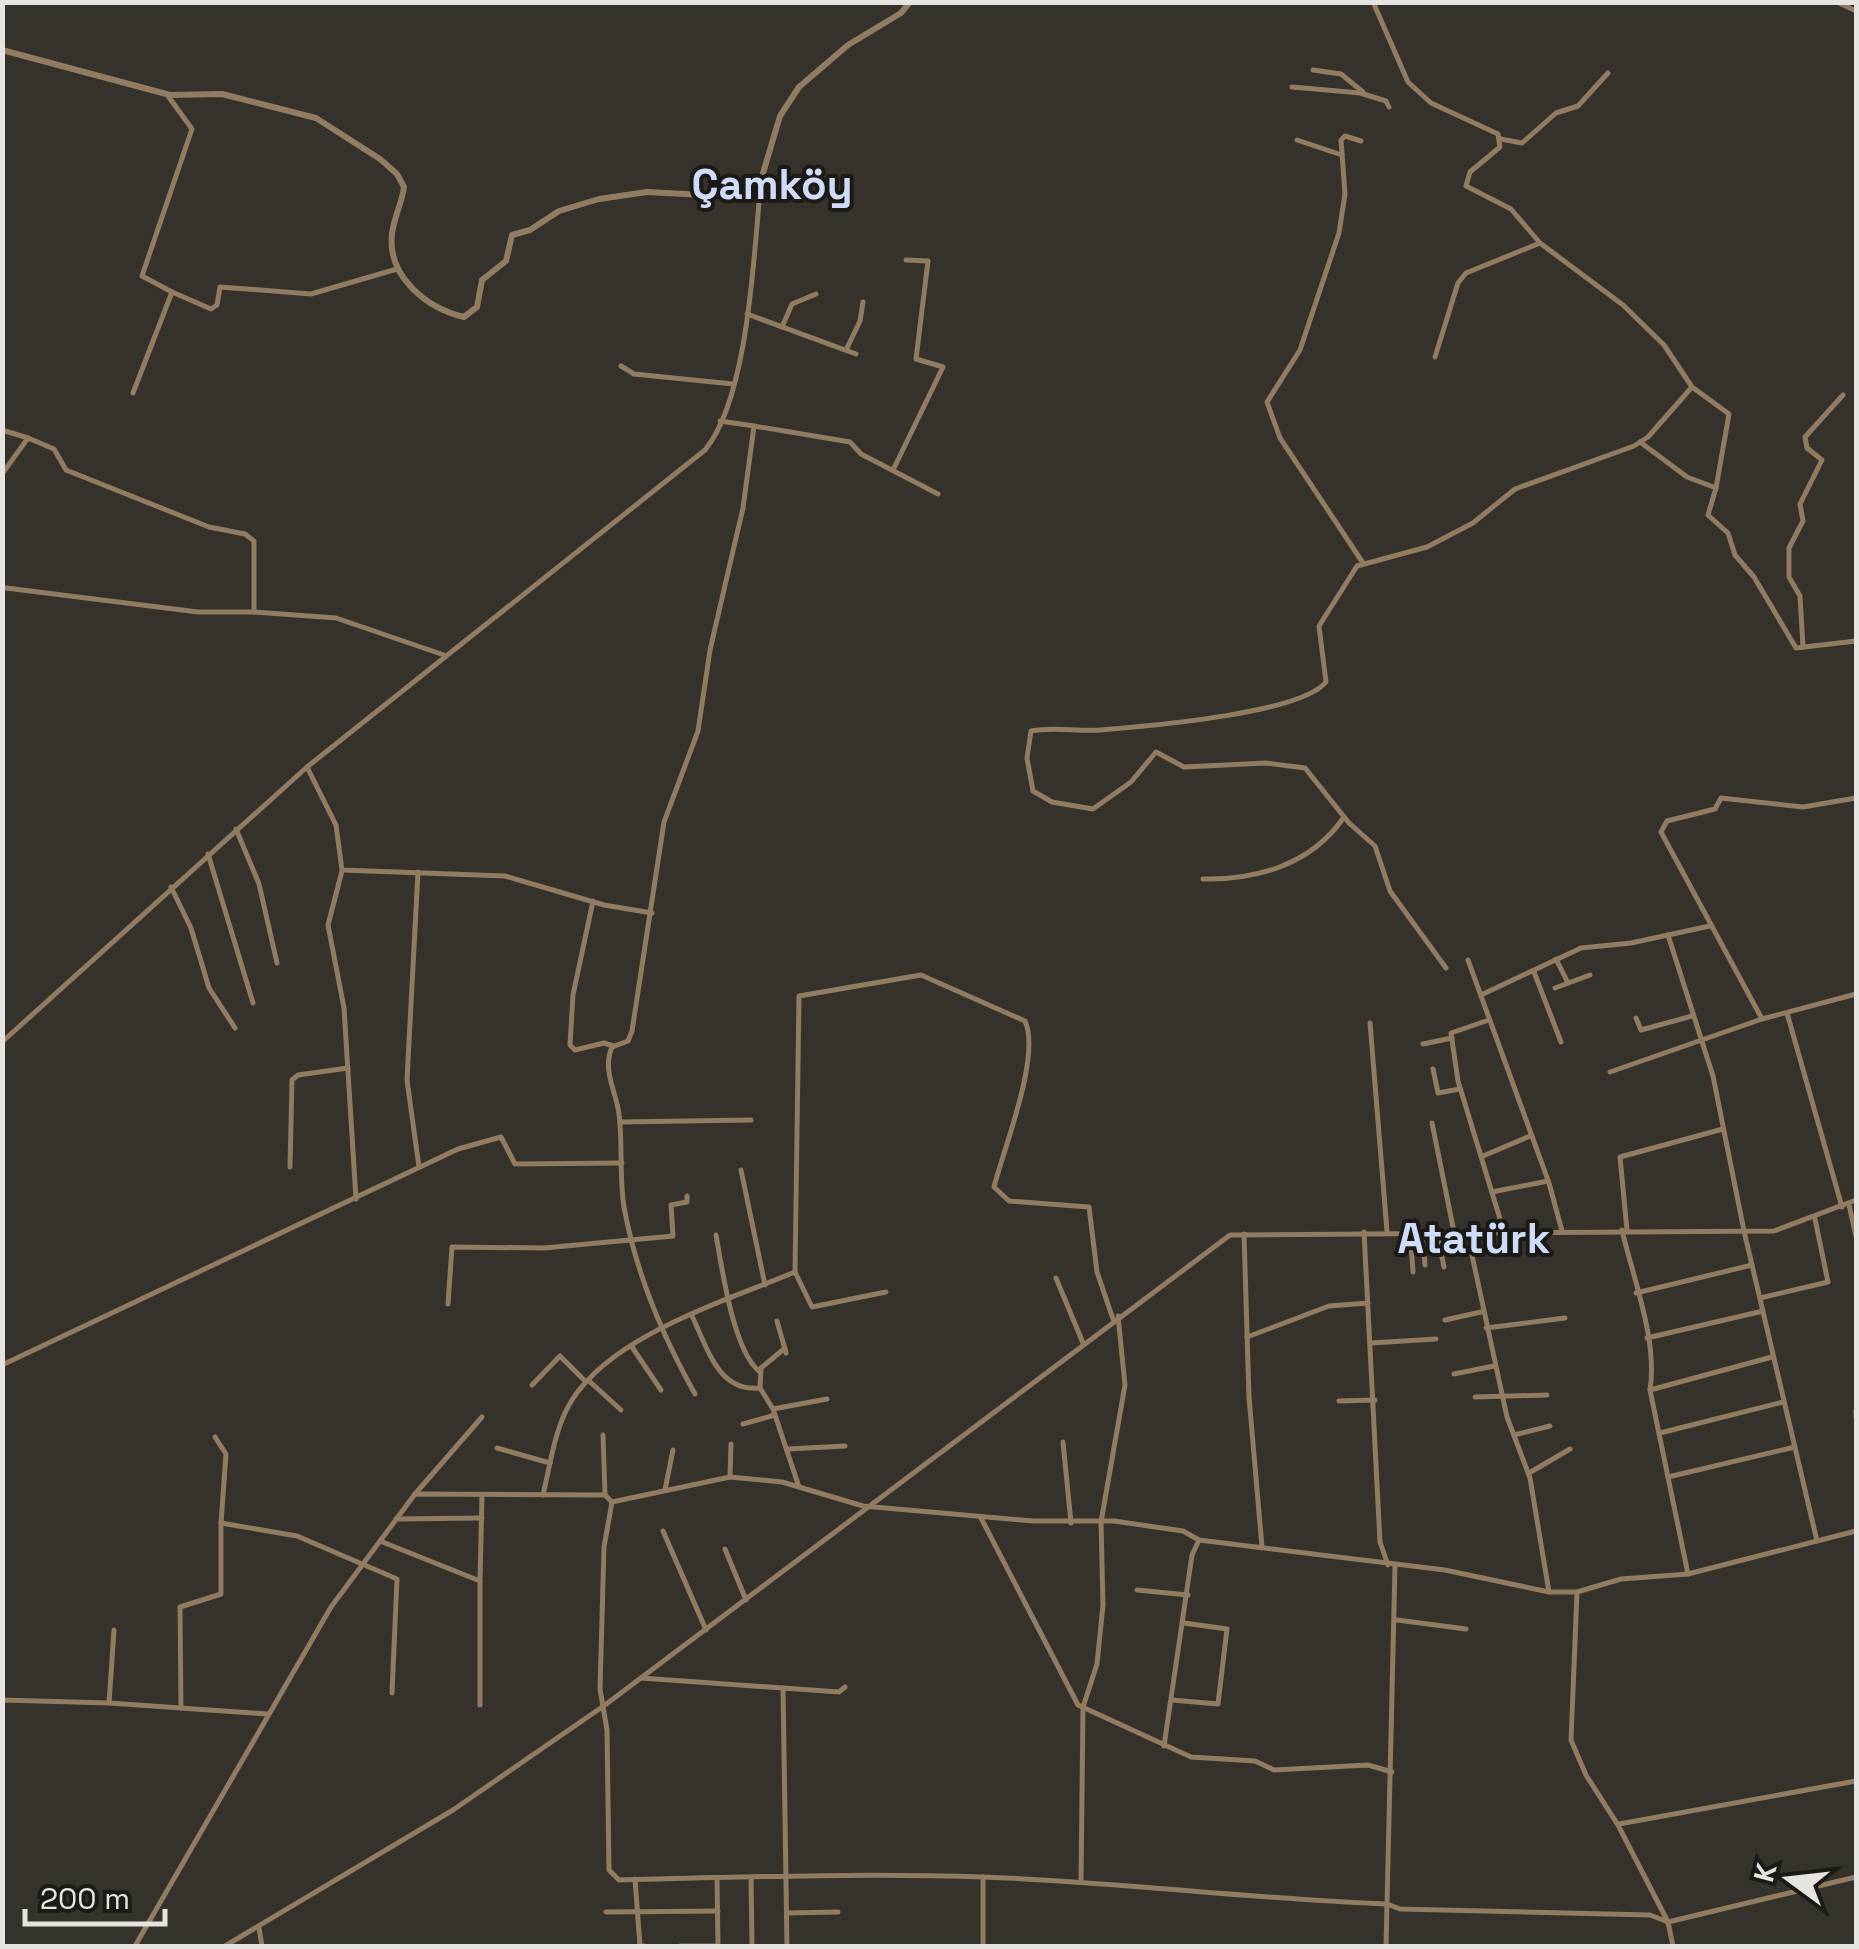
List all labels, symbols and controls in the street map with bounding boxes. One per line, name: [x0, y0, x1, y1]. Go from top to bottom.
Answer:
district label: Çamköy: [691, 158, 853, 211]
district label: Atatürk: [1398, 1212, 1551, 1265]
north arrow: [1739, 1829, 1839, 1929]
text: K: [1745, 1859, 1785, 1886]
scale bar: [25, 1864, 165, 1926]
text: 200 m: [40, 1879, 130, 1918]

